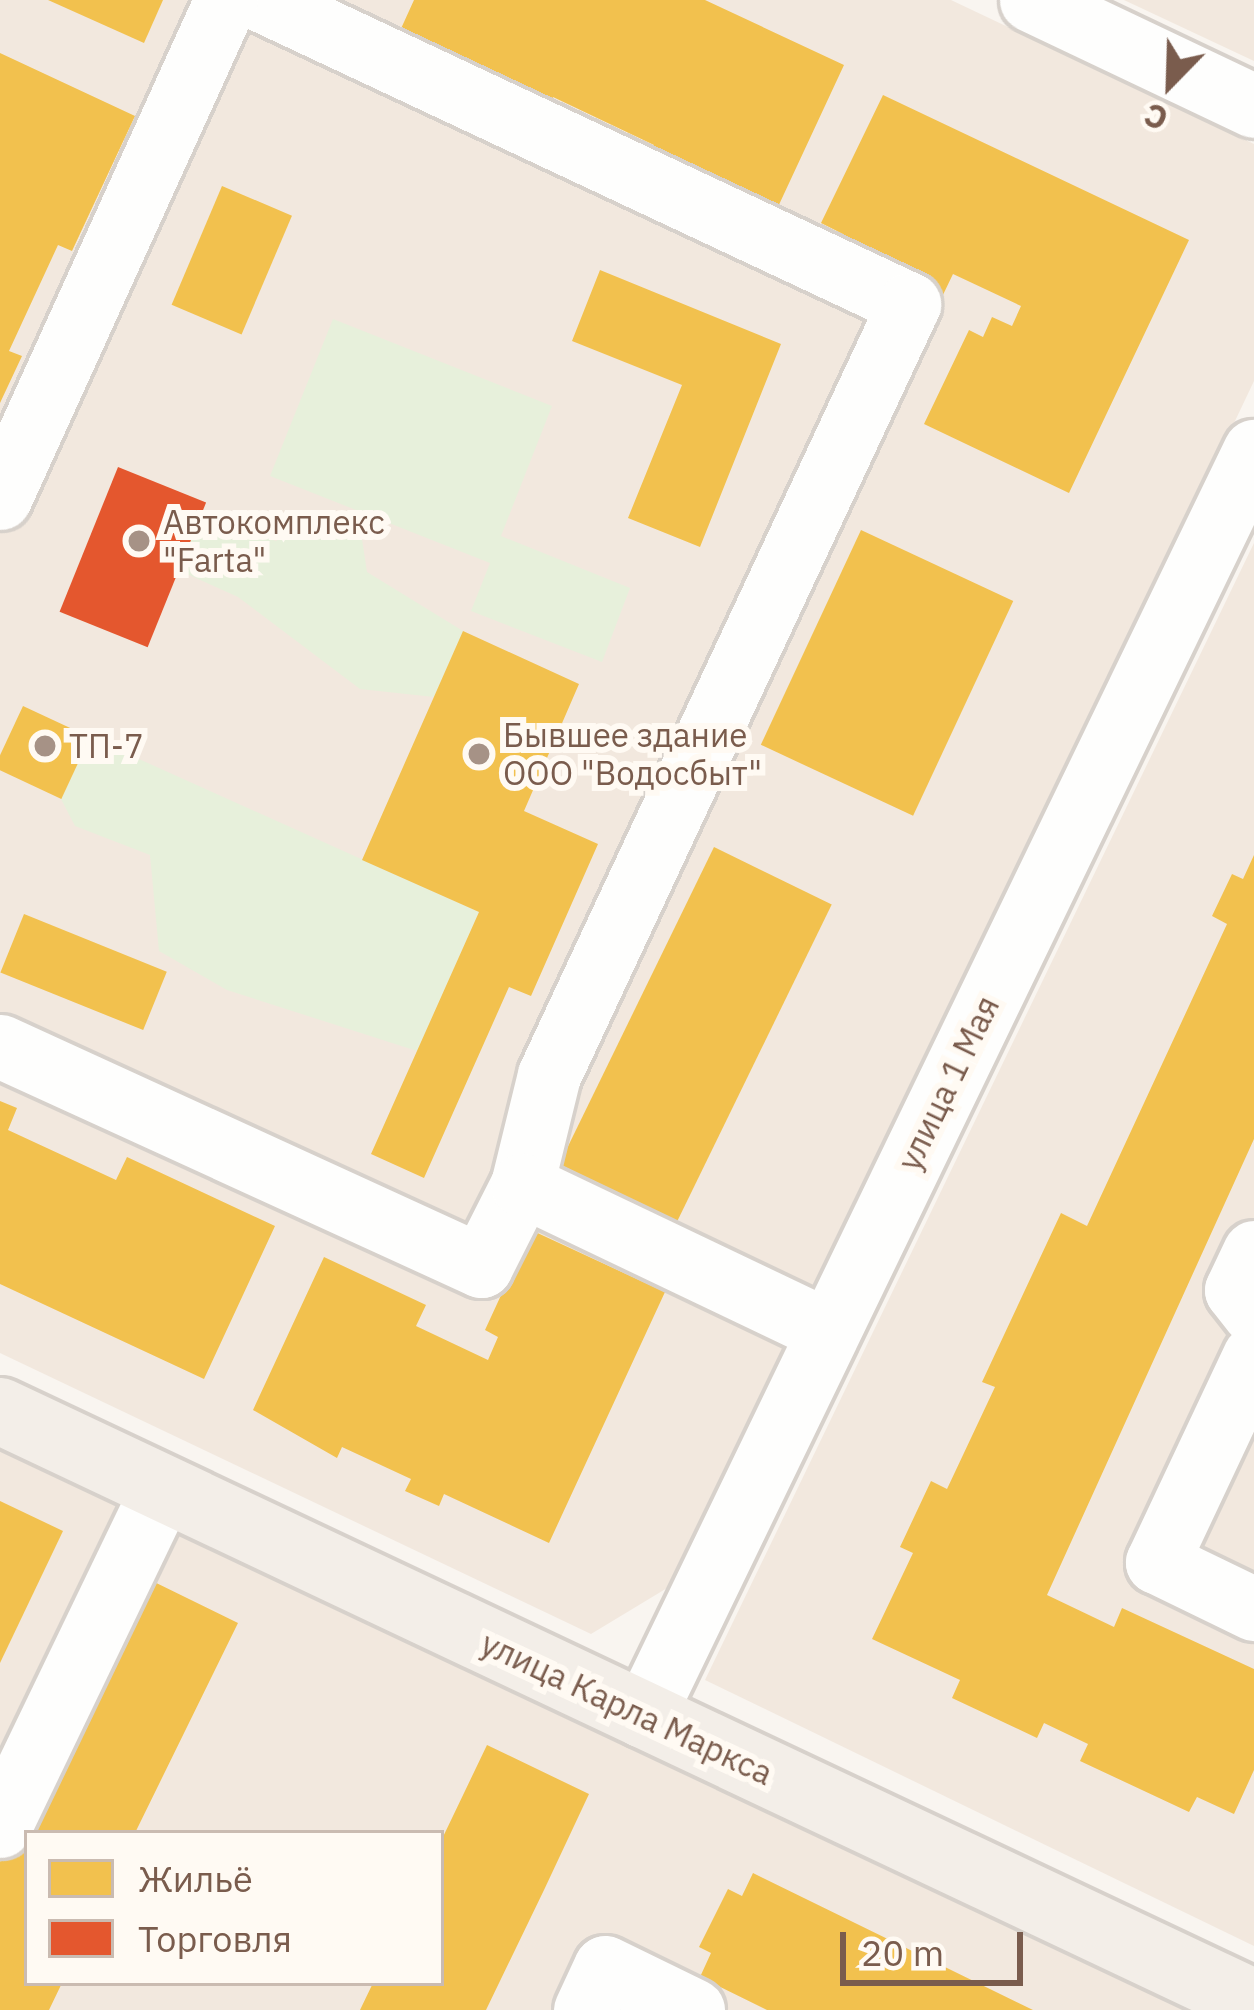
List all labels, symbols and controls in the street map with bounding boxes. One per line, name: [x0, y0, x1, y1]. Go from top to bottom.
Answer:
north arrow: [1110, 24, 1230, 144]
text: С: [1137, 94, 1174, 142]
place label: Автокомплекс "Farta": [163, 502, 385, 580]
marker: Автокомплекс "Farta": [126, 528, 152, 554]
place label: Бывшее здание ООО "Водосбыт": [503, 715, 762, 793]
place label: ТП-7: [69, 726, 144, 766]
marker: ТП-7: [32, 733, 58, 759]
marker: Бывшее здание ООО "Водосбыт": [466, 741, 492, 767]
street label: улица 1 Мая: [889, 989, 1007, 1177]
street label: улица Карла Маркса: [475, 1623, 779, 1793]
legend: [24, 1830, 444, 1986]
text: Жильё: [138, 1855, 253, 1902]
scale bar: [846, 1908, 1029, 1982]
text: Торговля: [138, 1915, 292, 1962]
text: 20 m: [861, 1929, 944, 1976]

